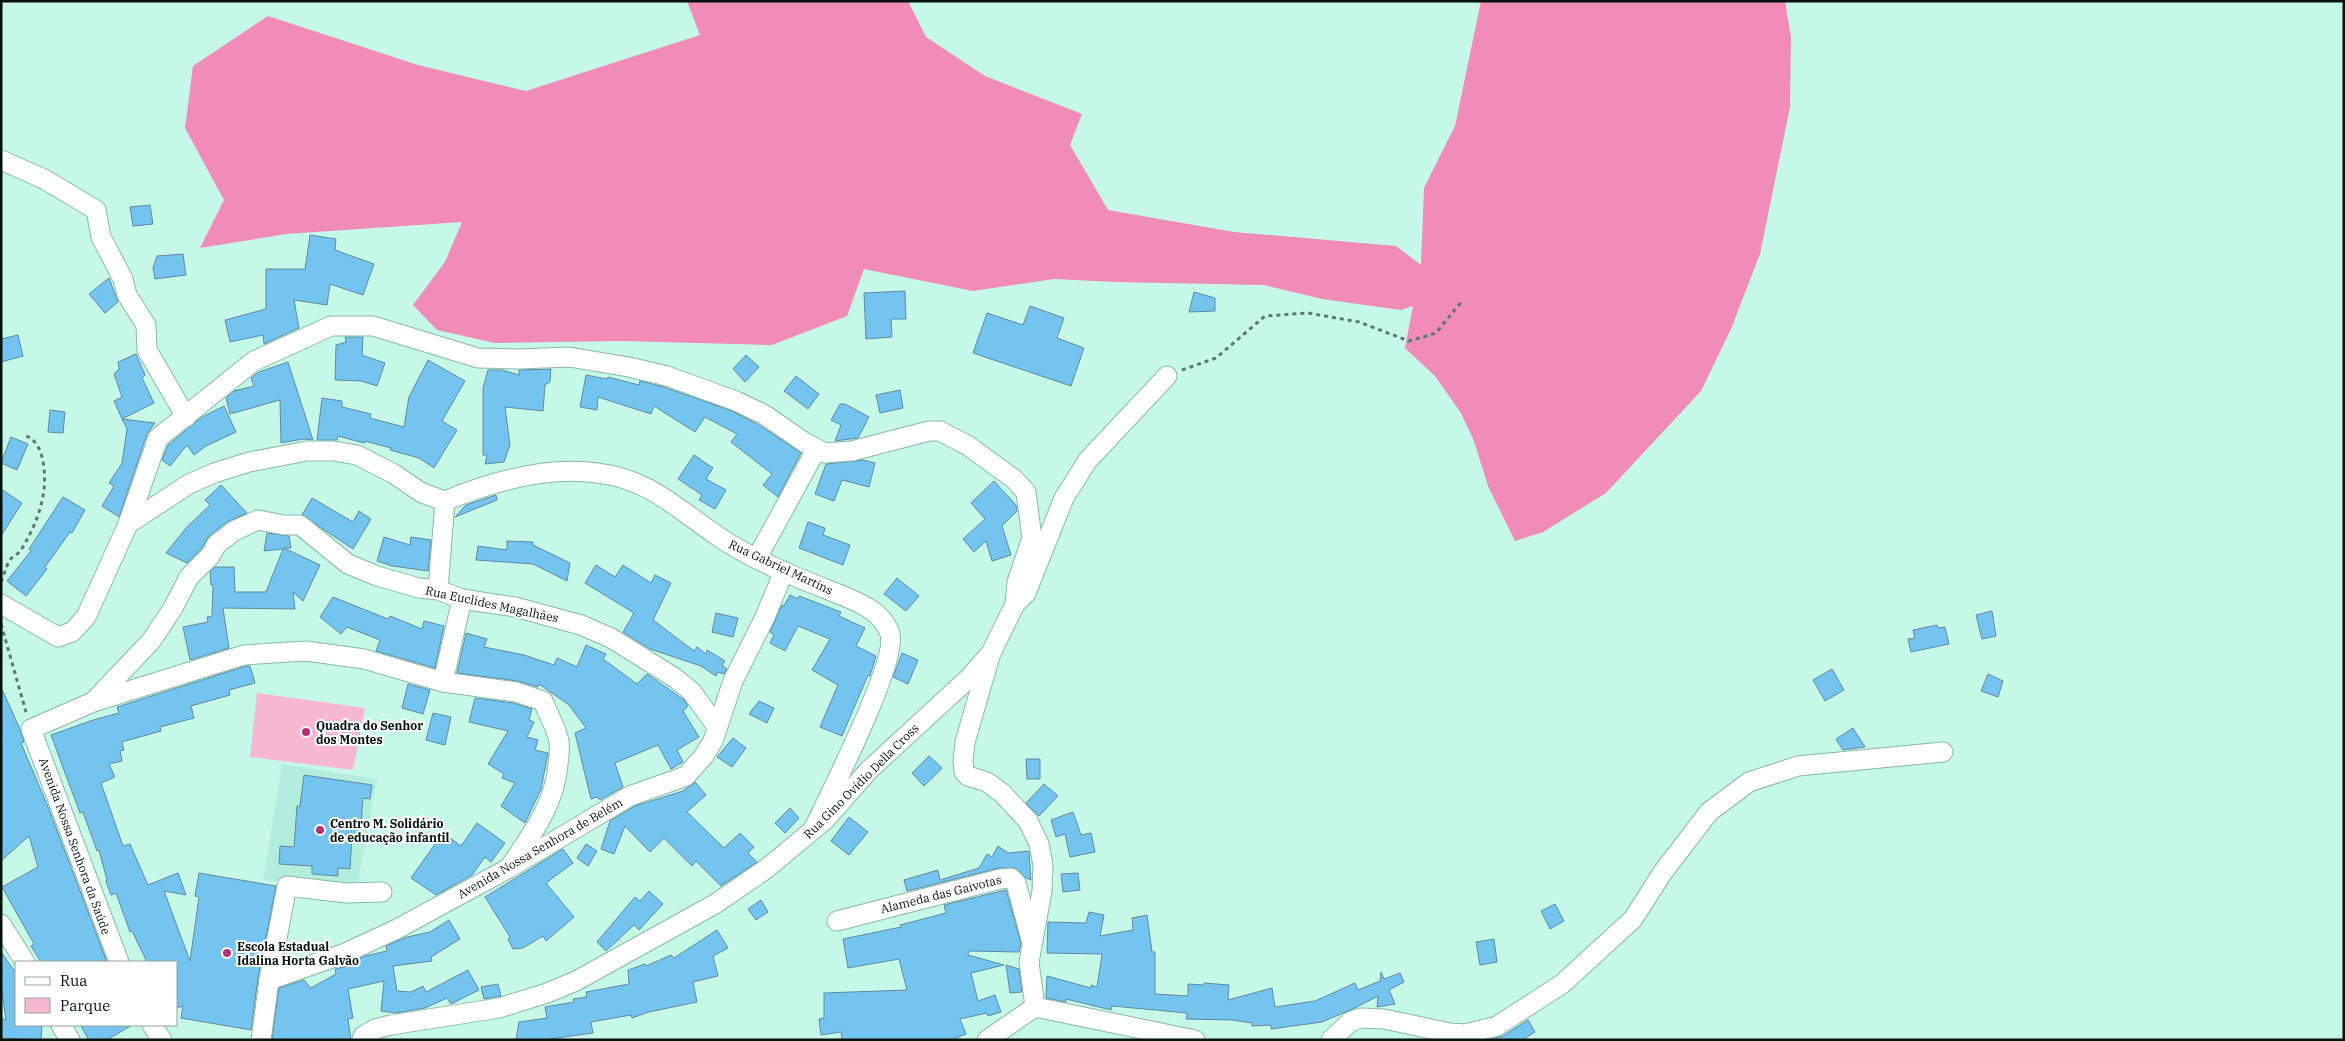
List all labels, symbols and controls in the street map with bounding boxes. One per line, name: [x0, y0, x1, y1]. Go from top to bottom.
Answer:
street label: Rua Gabriel Martins: [727, 536, 836, 598]
street label: Rua Euclides Magalhães: [424, 583, 560, 625]
place label: Quadra do Senhor dos Montes: [316, 718, 423, 747]
street label: Rua Gino Ovídio Della Cross: [800, 720, 922, 842]
marker: Quadra do Senhor dos Montes: [300, 726, 312, 738]
street label: Avenida Nossa Senhora da Saúde: [36, 756, 114, 936]
street label: Avenida Nossa Senhora de Belém: [455, 794, 626, 902]
place label: Centro M. Solidário de educação infantil: [330, 816, 450, 845]
marker: Centro M. Solidário de educação infantil: [314, 824, 326, 836]
street label: Alameda das Gaivotas: [879, 872, 1003, 916]
place label: Escola Estadual Idalina Horta Galvão: [237, 939, 359, 968]
marker: Escola Estadual Idalina Horta Galvão: [221, 947, 233, 959]
legend: [15, 961, 178, 1026]
text: Rua: [60, 971, 87, 990]
text: Parque: [60, 996, 110, 1015]

